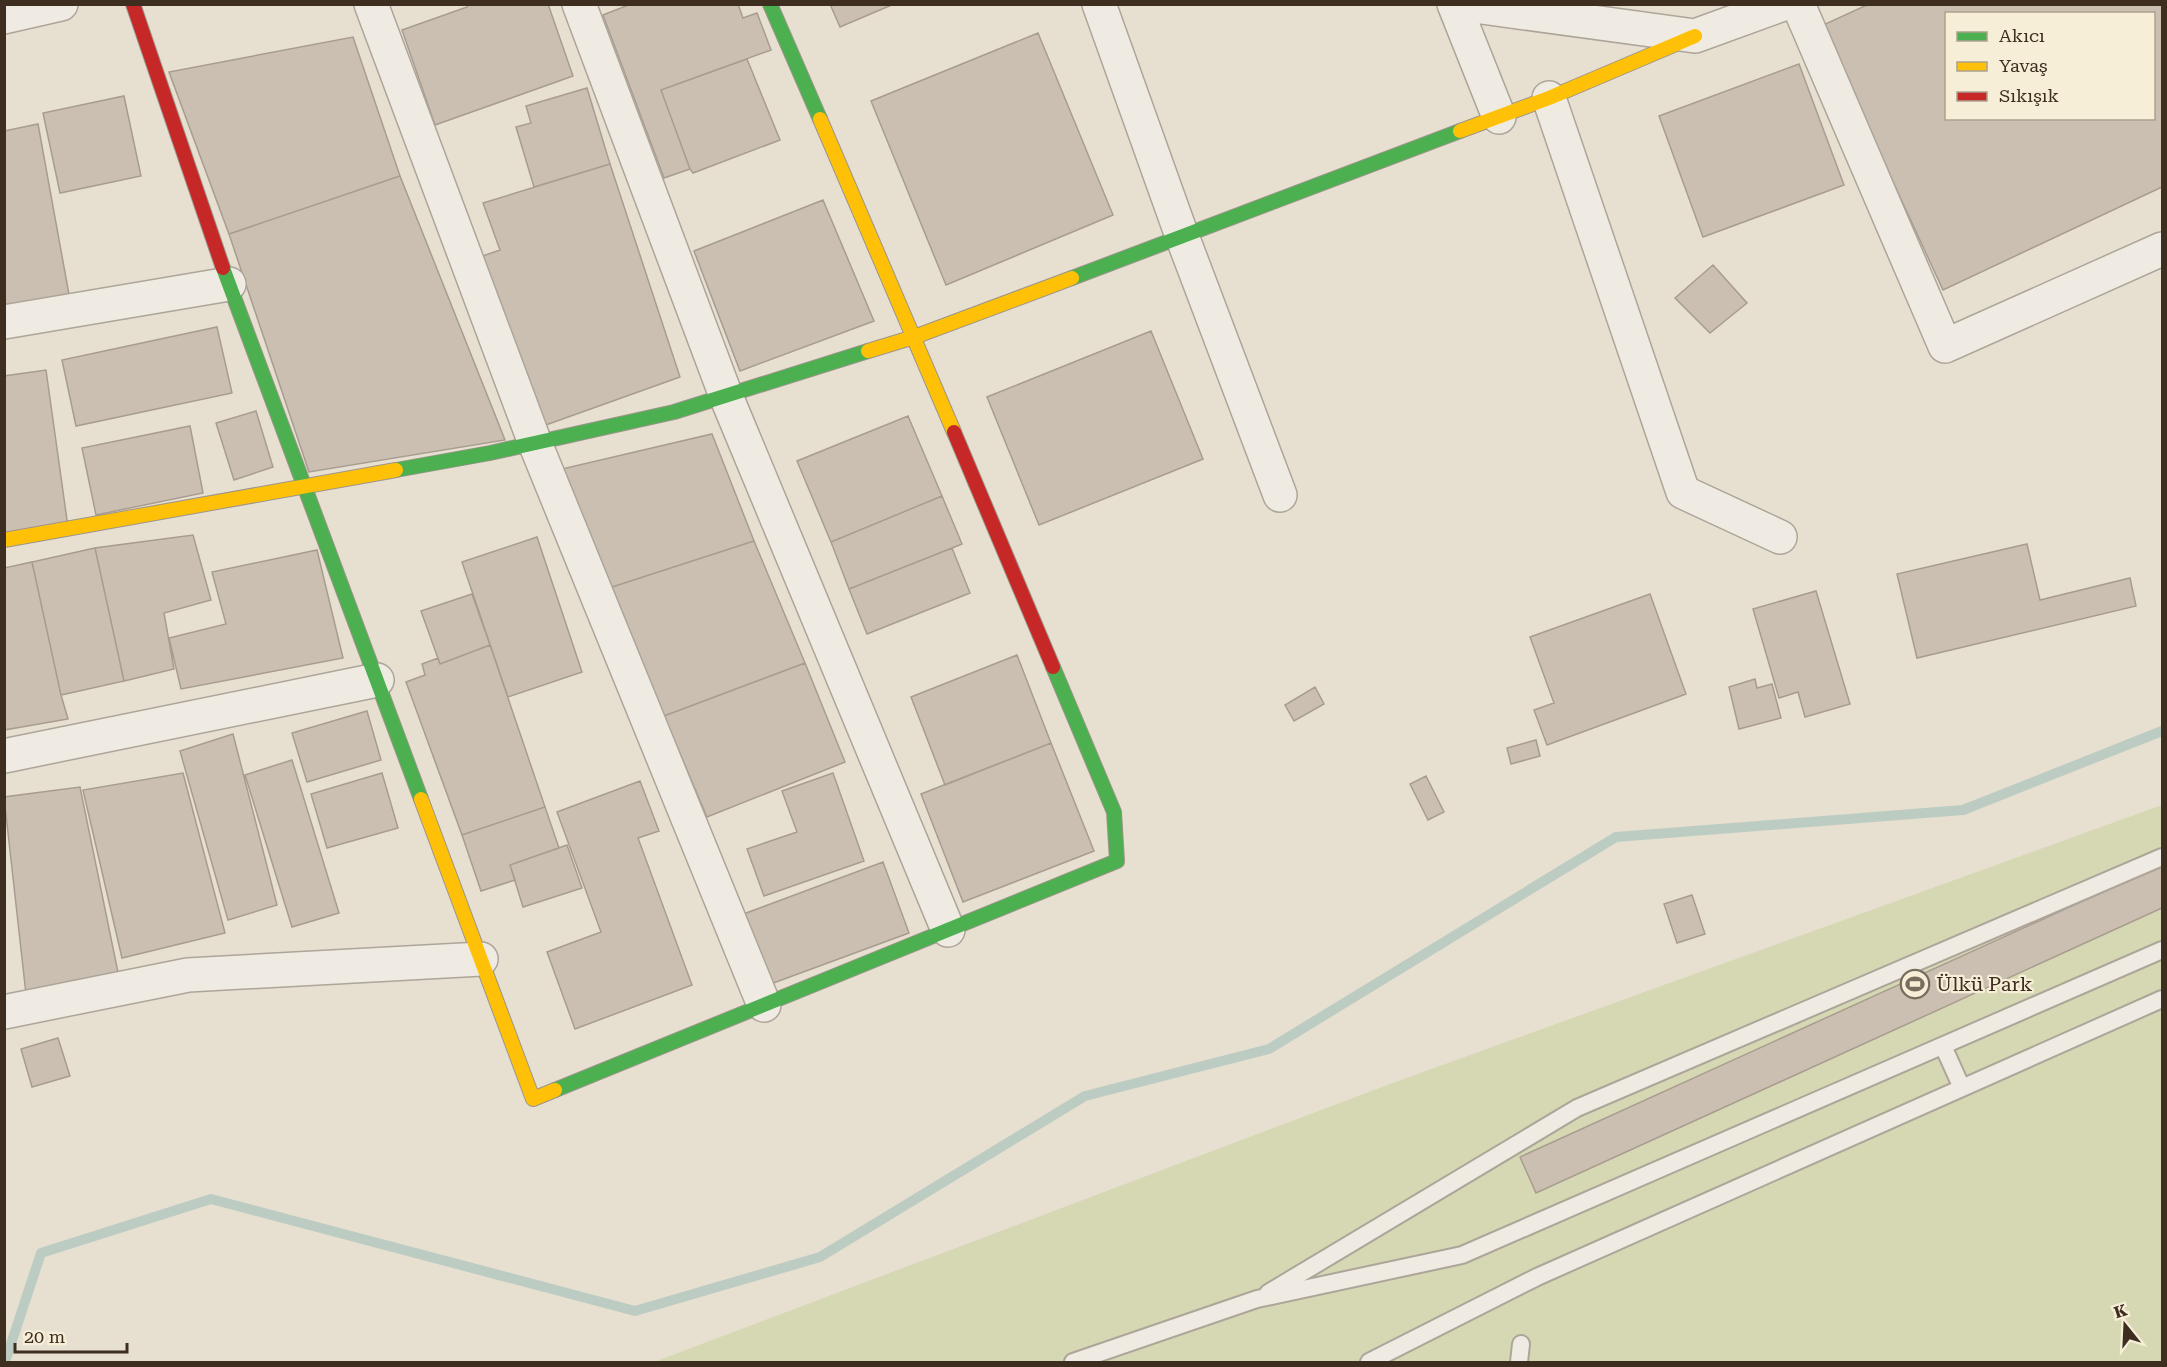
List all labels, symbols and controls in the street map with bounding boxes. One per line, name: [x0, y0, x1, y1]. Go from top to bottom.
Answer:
legend: [1945, 12, 2155, 120]
text: Akıcı: [1999, 25, 2045, 46]
text: Yavaş: [1999, 55, 2048, 76]
text: Sıkışık: [1999, 85, 2059, 106]
sports icon: Ülkü Park: [1899, 968, 1931, 1000]
place label: Ülkü Park: [1936, 972, 2033, 996]
north arrow: [2095, 1295, 2155, 1355]
text: K: [2112, 1300, 2130, 1322]
scale bar: [15, 1316, 128, 1354]
text: 20 m: [24, 1326, 65, 1347]

